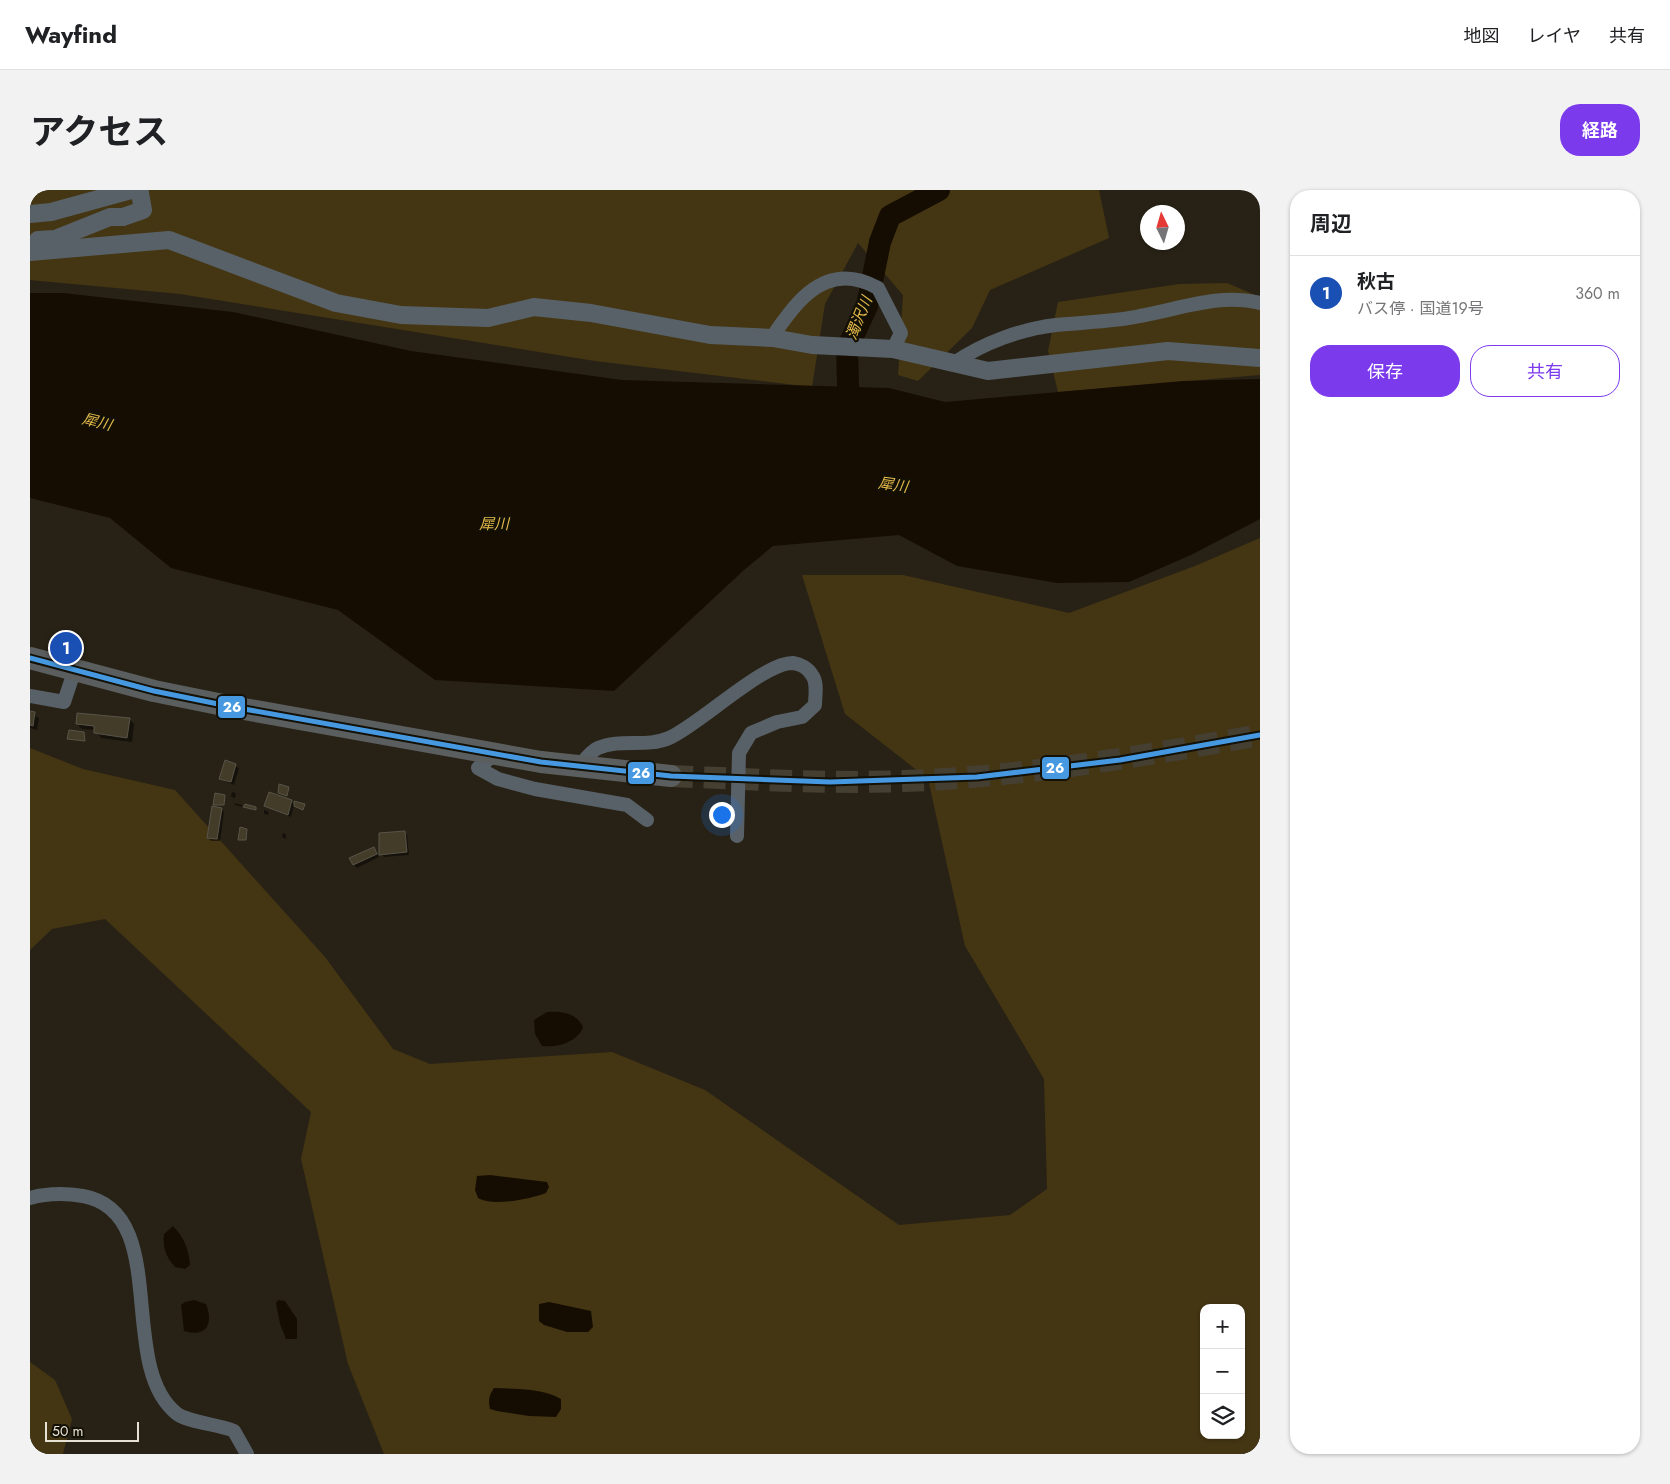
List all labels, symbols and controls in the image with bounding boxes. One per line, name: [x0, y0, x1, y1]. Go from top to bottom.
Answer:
text: Wayfind: [25, 17, 117, 52]
text: 地図: [1464, 23, 1500, 49]
text: レイヤ: [1528, 23, 1581, 49]
text: 共有: [1609, 23, 1645, 49]
button: 経路: [1560, 104, 1640, 156]
text: アクセス: [30, 107, 168, 157]
north arrow: [1140, 205, 1185, 250]
text: 周辺: [1310, 209, 1352, 239]
text: 秋古: [1357, 268, 1395, 295]
text: 1: [1322, 282, 1330, 305]
text: 360 m: [1575, 282, 1620, 305]
water label: 濁沢川: [840, 291, 878, 343]
text: バス停 · 国道19号: [1357, 297, 1484, 320]
button: 保存: [1310, 345, 1460, 397]
button: 共有: [1470, 345, 1620, 397]
water label: 犀川: [80, 408, 116, 437]
water label: 犀川: [877, 472, 911, 498]
water label: 犀川: [479, 513, 511, 535]
pin: 1: [50, 629, 82, 667]
line badge: 26: [217, 695, 246, 719]
text: 26: [223, 697, 241, 717]
line badge: 26: [1041, 756, 1070, 780]
text: 26: [1046, 758, 1064, 778]
line badge: 26: [627, 761, 655, 785]
text: 26: [632, 763, 650, 783]
your location: [709, 802, 735, 828]
map controls: [1200, 1304, 1245, 1439]
button: +: [1200, 1304, 1245, 1349]
button: −: [1200, 1349, 1245, 1394]
button: layers: [1200, 1394, 1245, 1439]
scale bar: [45, 1419, 139, 1442]
text: 50 m: [52, 1421, 83, 1441]

